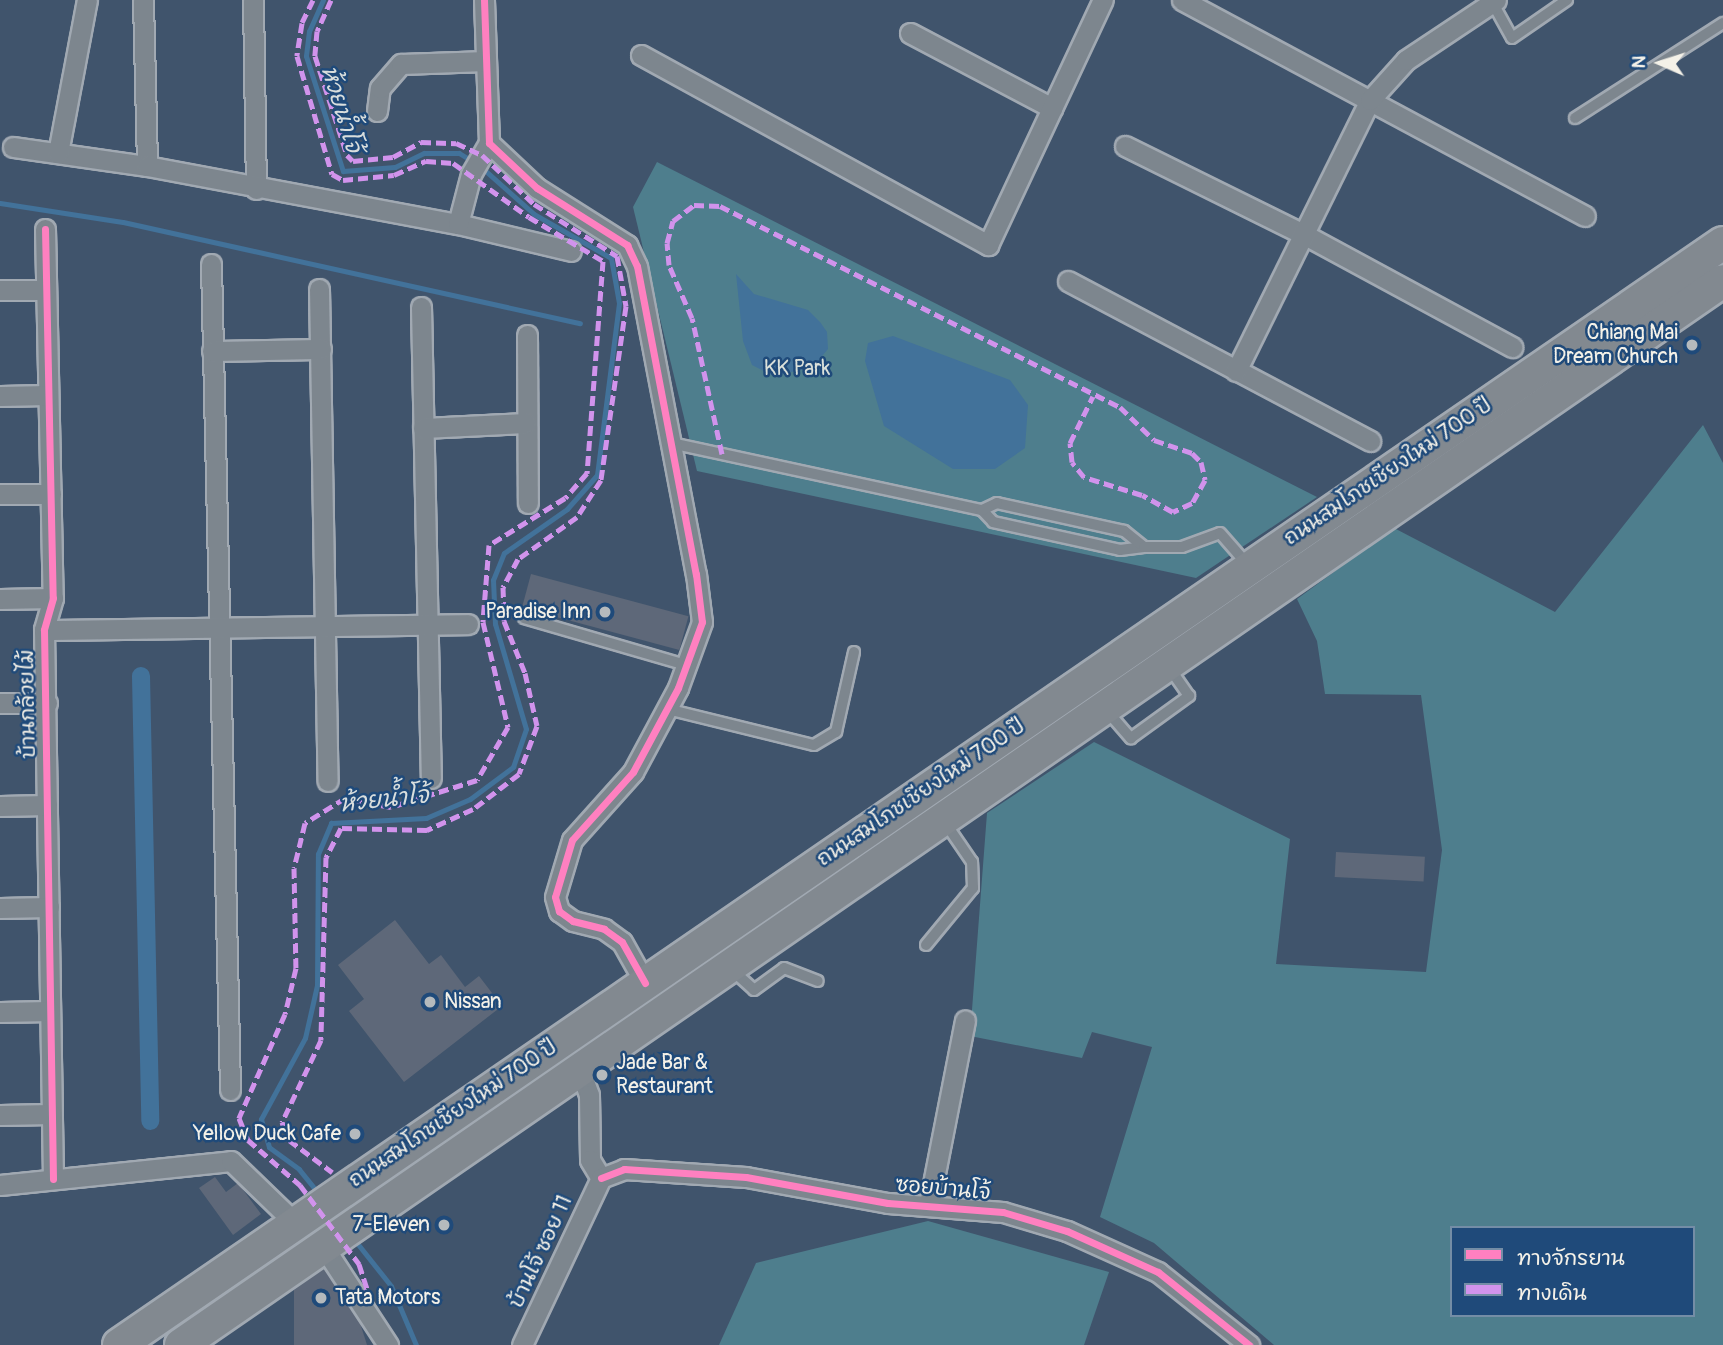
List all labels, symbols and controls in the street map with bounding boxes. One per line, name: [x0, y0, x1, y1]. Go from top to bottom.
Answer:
north arrow: [1625, 28, 1695, 98]
text: N: [1627, 55, 1651, 69]
water label: ห้วยน้ำโจ้: [315, 62, 367, 156]
place label: Chiang Mai Dream Church: [1553, 320, 1678, 370]
marker: Chiang Mai Dream Church: [1684, 337, 1700, 353]
park label: KK Park: [764, 356, 830, 382]
street label: ถนนสมโภชเชียงใหม่ 700 ปี: [1279, 393, 1497, 551]
place label: Paradise Inn: [485, 599, 591, 625]
marker: Paradise Inn: [597, 604, 613, 620]
street label: บ้านกล้วยไม้: [14, 649, 42, 759]
street label: ถนนสมโภชเชียงใหม่ 700 ปี: [812, 714, 1030, 872]
water label: ห้วยน้ำโจ้: [338, 782, 430, 818]
place label: Nissan: [444, 989, 502, 1015]
marker: Nissan: [422, 994, 438, 1010]
street label: ถนนสมโภชเชียงใหม่ 700 ปี: [344, 1035, 562, 1193]
place label: Jade Bar & Restaurant: [616, 1050, 713, 1100]
marker: Jade Bar & Restaurant: [594, 1067, 610, 1083]
place label: Yellow Duck Cafe: [193, 1121, 341, 1147]
marker: Yellow Duck Cafe: [347, 1126, 363, 1142]
street label: ซอยบ้านโจ้: [894, 1172, 992, 1206]
street label: บ้านโจ้ ซอย 11: [504, 1192, 578, 1312]
place label: 7-Eleven: [352, 1212, 430, 1238]
marker: 7-Eleven: [436, 1217, 452, 1233]
legend: [1450, 1226, 1695, 1317]
text: ทางจักรยาน: [1517, 1245, 1625, 1272]
text: ทางเดิน: [1517, 1280, 1587, 1307]
place label: Tata Motors: [335, 1285, 440, 1311]
marker: Tata Motors: [313, 1290, 329, 1306]

